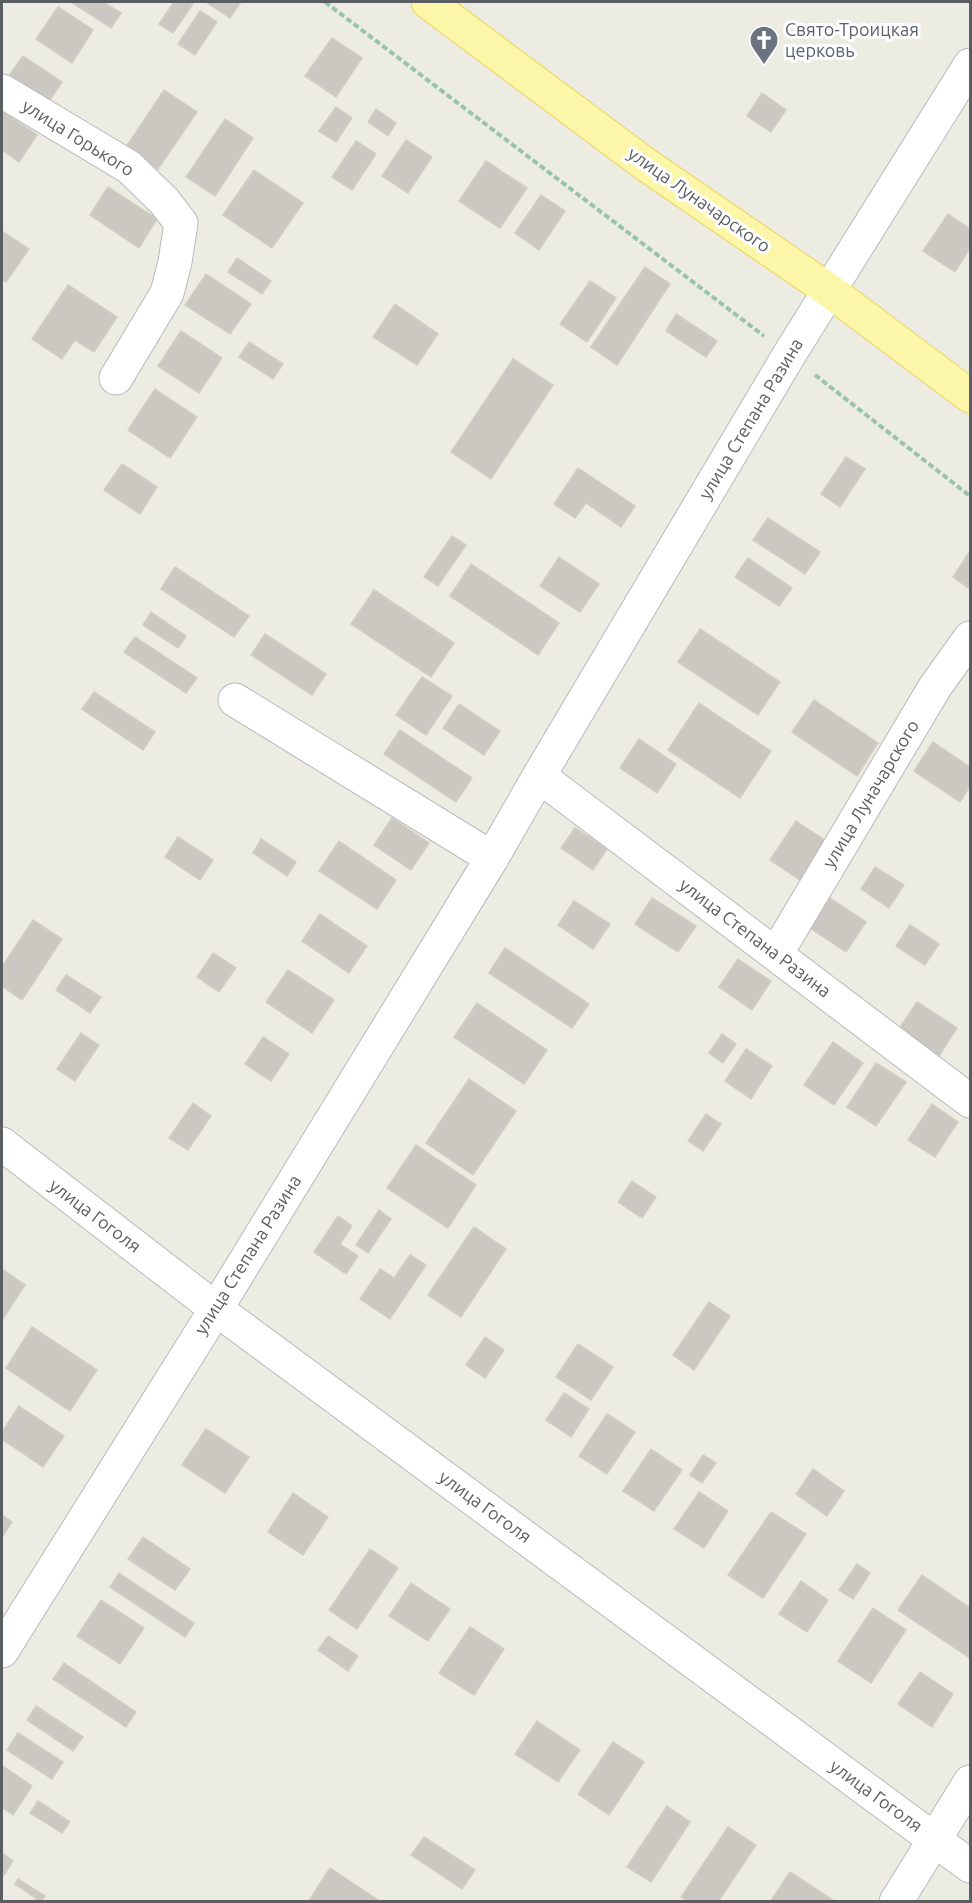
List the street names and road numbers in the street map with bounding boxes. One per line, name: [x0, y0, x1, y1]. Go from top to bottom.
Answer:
street label: улица Горького: [19, 95, 138, 180]
street label: улица Луначарского: [625, 142, 775, 256]
street label: улица Степана Разина: [694, 334, 806, 503]
street label: улица Луначарского: [818, 716, 922, 871]
street label: улица Степана Разина: [676, 874, 835, 1001]
street label: улица Степана Разина: [190, 1171, 304, 1338]
street label: улица Гоголя: [46, 1174, 145, 1256]
street label: улица Гоголя: [436, 1466, 536, 1546]
street label: улица Гоголя: [827, 1755, 927, 1835]

